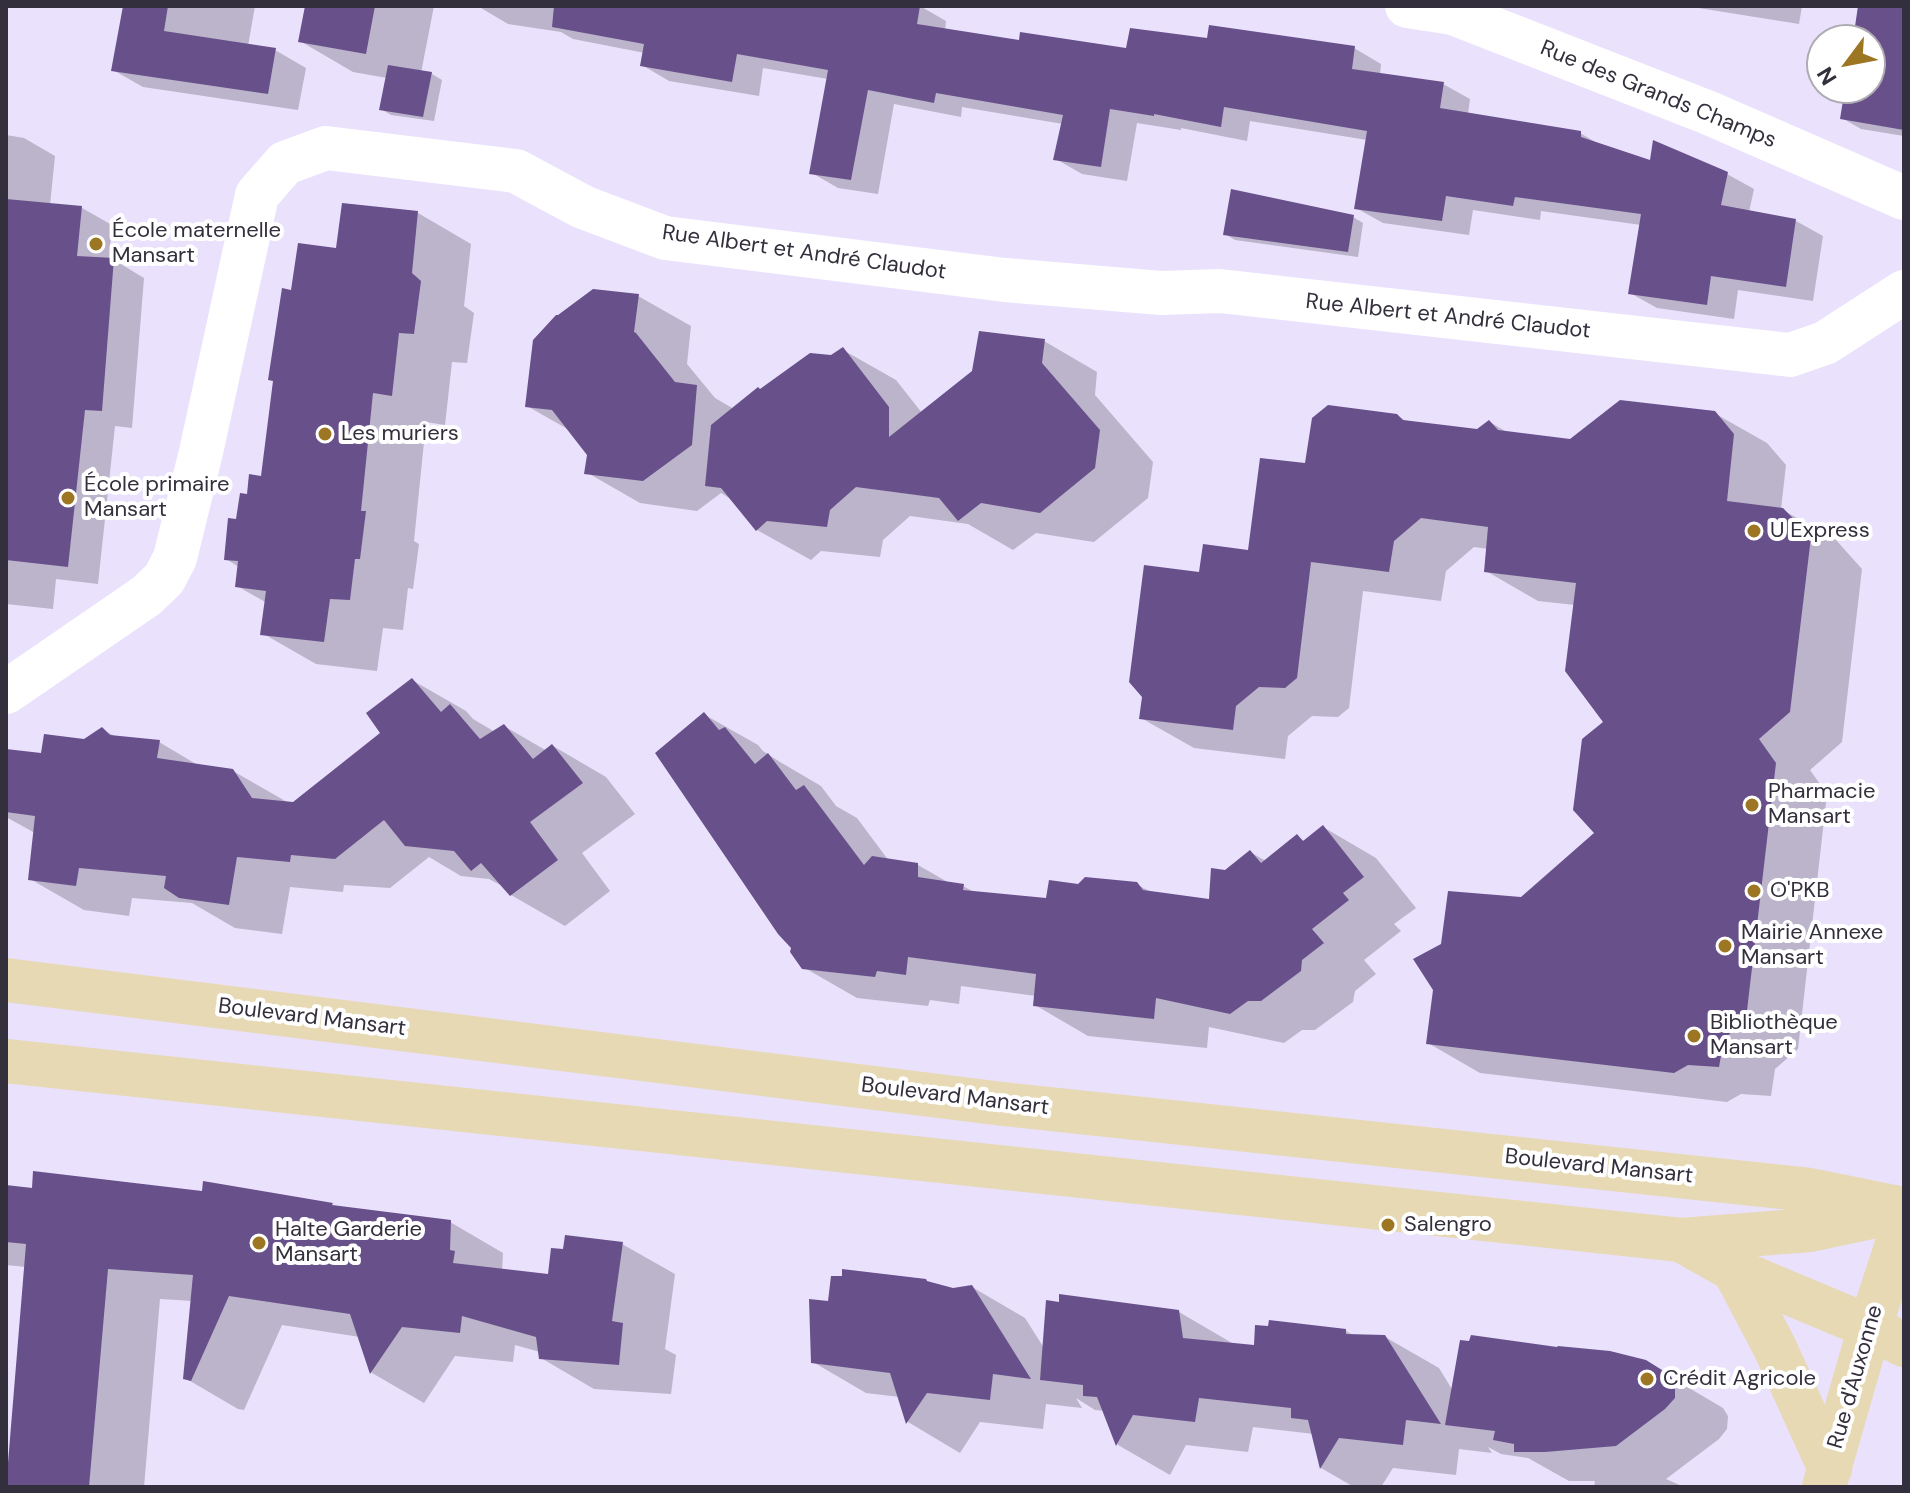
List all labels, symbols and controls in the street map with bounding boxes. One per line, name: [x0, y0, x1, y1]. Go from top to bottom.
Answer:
north arrow: [1806, 24, 1886, 104]
street label: Rue des Grands Champs: [1536, 36, 1780, 154]
text: N: [1810, 61, 1843, 90]
place label: École maternelle Mansart: [112, 218, 281, 270]
street label: Rue Albert et André Claudot: [660, 220, 948, 286]
marker: École maternelle Mansart: [87, 235, 105, 253]
street label: Rue Albert et André Claudot: [1304, 289, 1592, 345]
place label: Les muriers: [341, 421, 459, 447]
marker: Les muriers: [316, 425, 334, 443]
place label: École primaire Mansart: [84, 472, 230, 524]
marker: École primaire Mansart: [59, 489, 77, 507]
place label: U Express: [1770, 518, 1870, 544]
marker: U Express: [1745, 522, 1763, 540]
place label: Pharmacie Mansart: [1768, 779, 1875, 830]
marker: Pharmacie Mansart: [1743, 796, 1761, 814]
place label: O'PKB: [1770, 878, 1829, 904]
marker: O'PKB: [1745, 882, 1763, 900]
place label: Mairie Annexe Mansart: [1741, 920, 1883, 972]
marker: Mairie Annexe Mansart: [1716, 937, 1734, 955]
street label: Boulevard Mansart: [217, 993, 407, 1043]
place label: Bibliothèque Mansart: [1710, 1010, 1838, 1062]
marker: Bibliothèque Mansart: [1685, 1027, 1703, 1045]
street label: Boulevard Mansart: [860, 1072, 1050, 1122]
street label: Boulevard Mansart: [1504, 1144, 1694, 1190]
place label: Salengro: [1404, 1212, 1492, 1238]
marker: Salengro: [1379, 1216, 1397, 1234]
place label: Halte Garderie Mansart: [275, 1217, 422, 1268]
marker: Halte Garderie Mansart: [250, 1234, 268, 1252]
street label: Rue d'Auxonne: [1823, 1302, 1889, 1452]
place label: Crédit Agricole: [1663, 1366, 1816, 1392]
marker: Crédit Agricole: [1638, 1370, 1656, 1388]

